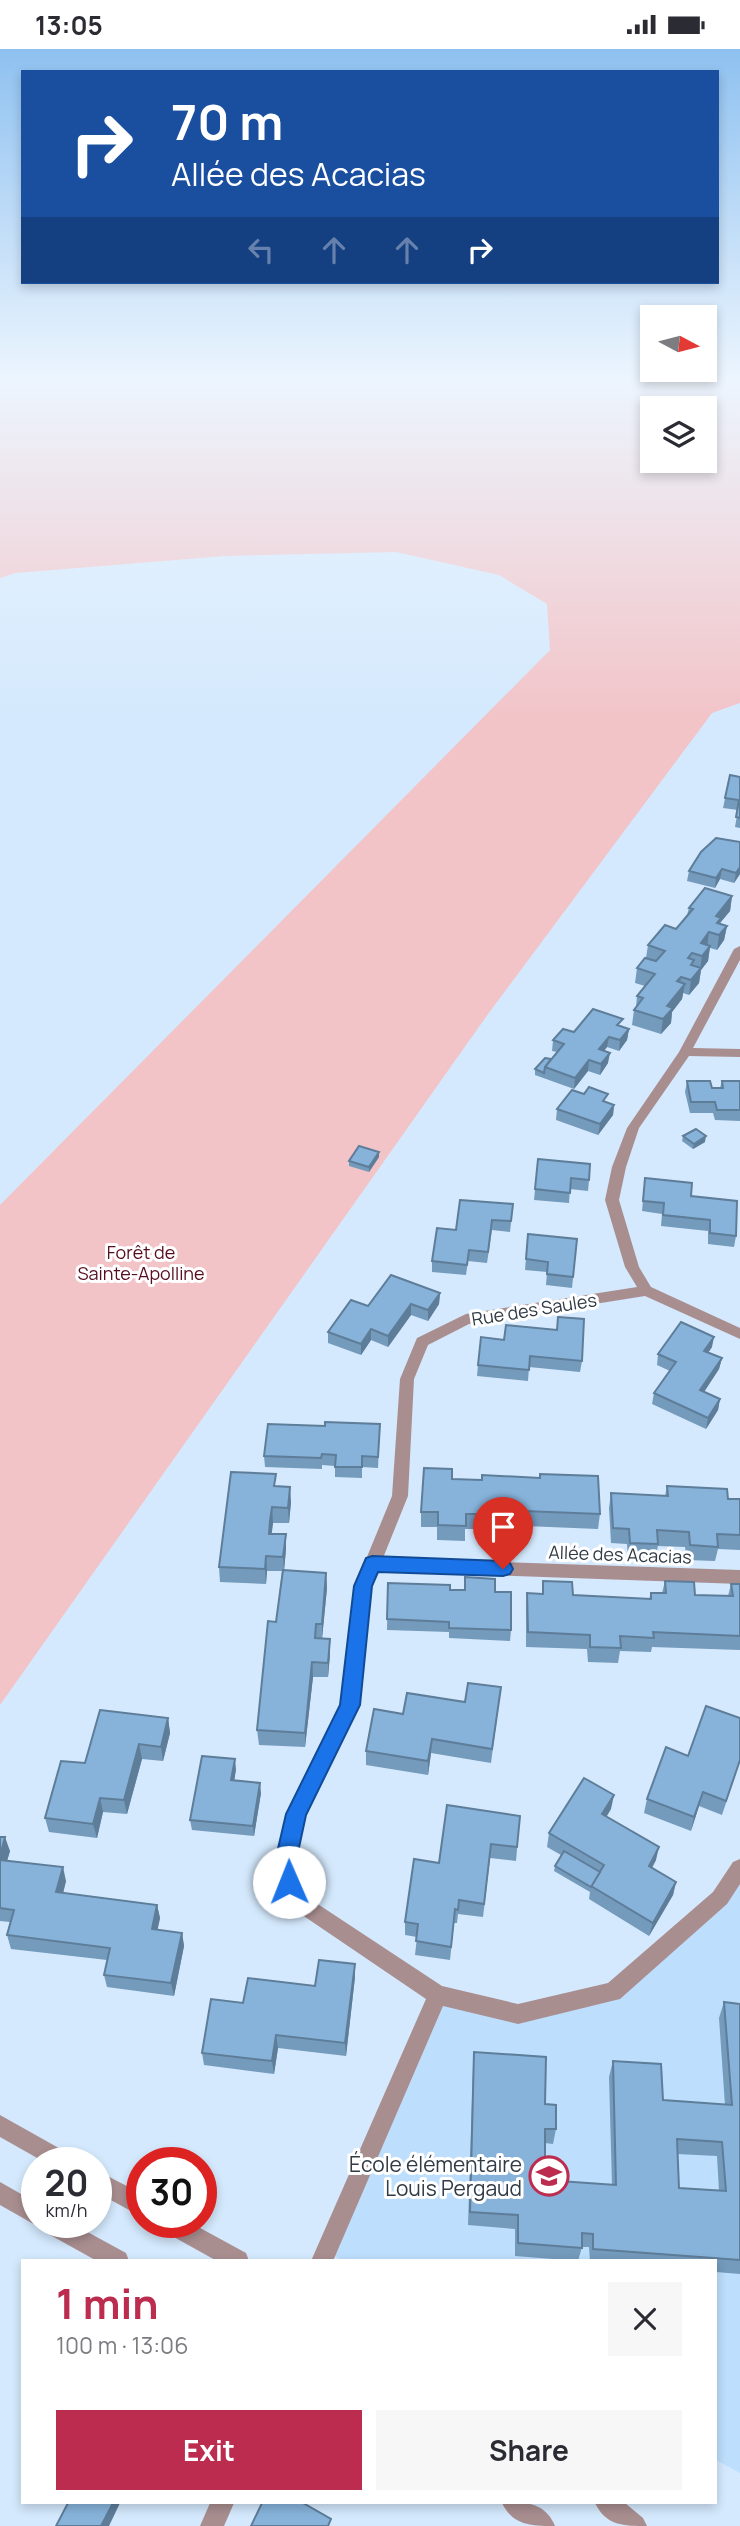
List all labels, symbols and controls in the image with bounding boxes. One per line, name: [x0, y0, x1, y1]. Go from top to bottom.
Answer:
text: 13:05: [35, 7, 103, 43]
text: 70 m: [171, 88, 283, 155]
icon: right: [56, 98, 147, 189]
text: Allée des Acacias: [171, 152, 426, 196]
icon: left: [242, 231, 280, 269]
icon: ahead: [315, 231, 353, 269]
icon: ahead: [388, 231, 426, 269]
icon: right: [461, 231, 499, 269]
north arrow: [640, 305, 718, 381]
map controls: [640, 305, 717, 473]
button: layers: [640, 396, 717, 473]
park label: Forêt de Sainte-Apolline: [77, 1240, 205, 1285]
street label: Rue des Saules: [470, 1287, 598, 1331]
pin: [473, 1497, 533, 1569]
icon: arrive: [484, 1508, 522, 1546]
street label: Allée des Acacias: [548, 1540, 692, 1568]
position arrow: [252, 1845, 326, 1919]
speed limit sign: 30: [126, 2147, 217, 2238]
place label: École élémentaire Louis Pergaud: [349, 2150, 522, 2202]
school or university icon: École élémentaire Louis Pergaud: [528, 2155, 570, 2197]
text: 20: [45, 2159, 88, 2207]
text: km/h: [46, 2198, 87, 2222]
text: 1 min: [56, 2274, 159, 2332]
button: close: [608, 2282, 682, 2356]
text: 100 m · 13:06: [56, 2329, 188, 2361]
button: Exit: [56, 2410, 362, 2490]
button: Share: [376, 2410, 682, 2490]

